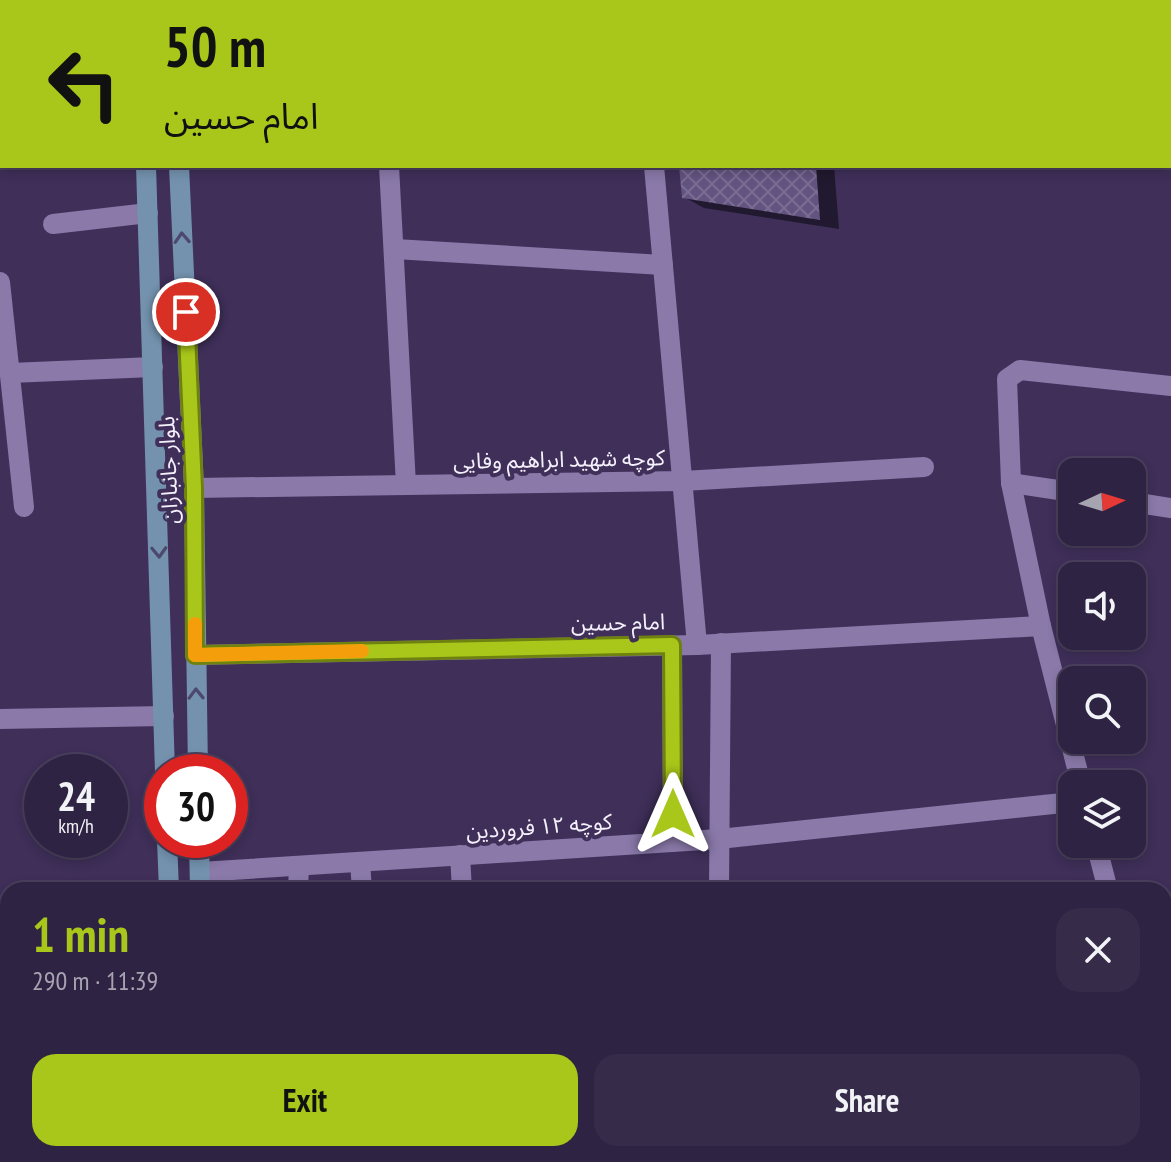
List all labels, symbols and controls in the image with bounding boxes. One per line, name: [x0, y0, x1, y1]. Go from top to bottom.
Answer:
text: 50 m: [164, 10, 266, 82]
icon: left: [32, 32, 136, 136]
text: امام حسین: [164, 92, 319, 139]
one-way arrow: [174, 231, 191, 244]
pin: [152, 278, 220, 346]
icon: arrive: [164, 290, 208, 334]
street label: بلوار جانبازان: [152, 416, 184, 524]
street label: کوچه شهید ابراهیم وفایی: [453, 443, 666, 478]
north arrow: [1058, 458, 1146, 546]
map controls: [1058, 458, 1146, 858]
one-way arrow: [150, 546, 167, 559]
button: sound: [1058, 562, 1146, 650]
street label: امام حسین: [571, 607, 666, 640]
button: search: [1058, 666, 1146, 754]
one-way arrow: [187, 687, 205, 700]
speed limit sign: 30: [144, 754, 248, 858]
text: 24: [57, 770, 95, 822]
button: layers: [1058, 770, 1146, 858]
position arrow: [631, 772, 715, 856]
street label: کوچه ۱۲ فروردین: [465, 807, 614, 846]
text: km/h: [58, 813, 94, 839]
text: 1 min: [32, 903, 129, 965]
button: close: [1056, 908, 1140, 992]
text: 290 m · 11:39: [32, 964, 158, 997]
button: Exit: [32, 1054, 578, 1146]
button: Share: [594, 1054, 1140, 1146]

